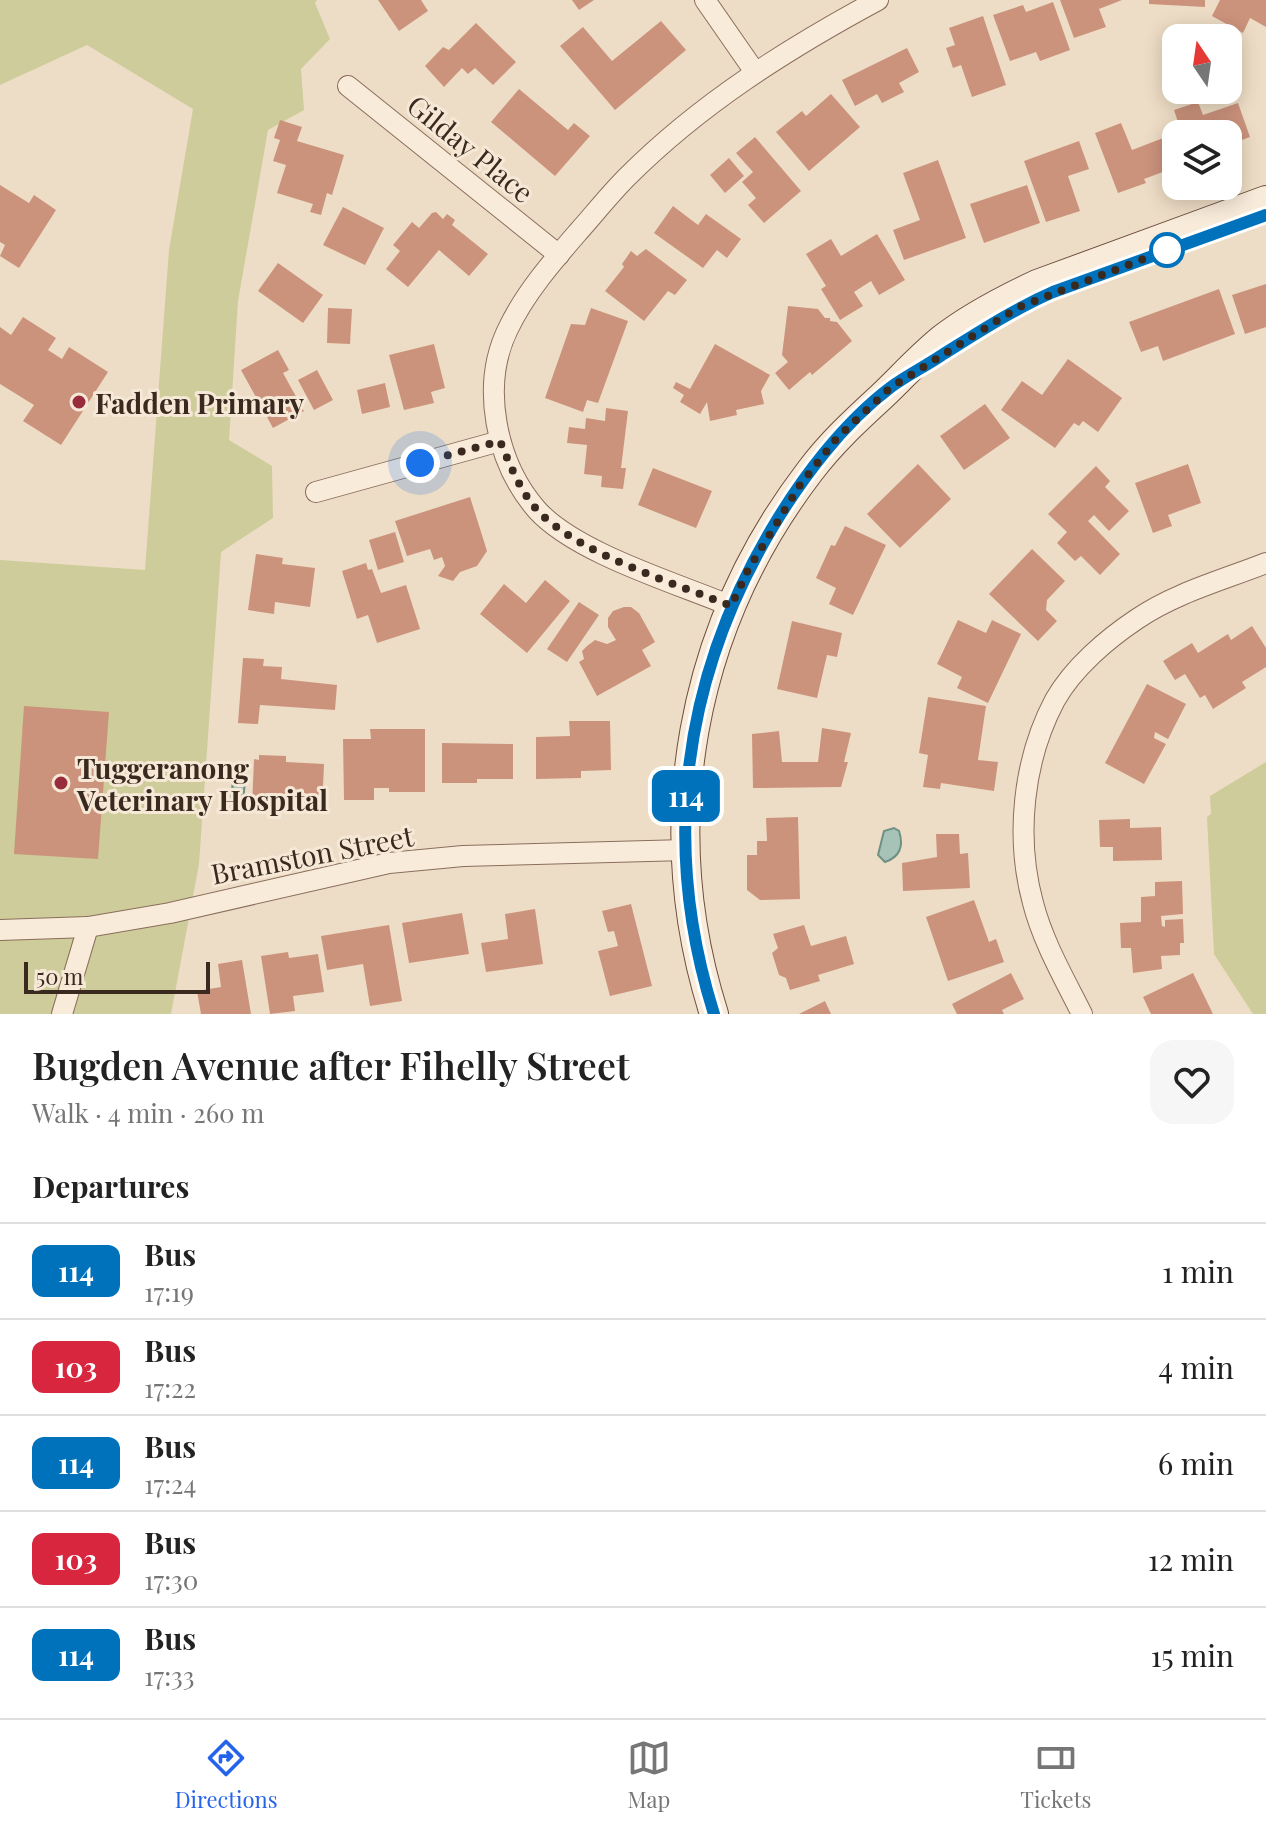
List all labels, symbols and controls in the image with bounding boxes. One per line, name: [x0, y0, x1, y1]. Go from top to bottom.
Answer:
north arrow: [1162, 24, 1242, 104]
map controls: [1162, 24, 1242, 200]
street label: Gilday Place: [400, 86, 542, 210]
button: layers: [1162, 120, 1242, 200]
unlabelled marker: [1150, 233, 1184, 267]
place label: Fadden Primary: [95, 384, 305, 421]
marker: Fadden Primary: [70, 393, 88, 411]
your location: [400, 443, 440, 483]
place label: Tuggeranong Veterinary Hospital: [76, 749, 328, 818]
line badge: 114: [640, 770, 732, 822]
marker: Tuggeranong Veterinary Hospital: [52, 774, 70, 792]
text: 114: [668, 777, 704, 814]
street label: Bramston Street: [208, 816, 417, 892]
scale bar: [24, 958, 210, 994]
text: 50 m: [36, 961, 83, 991]
text: Bugden Avenue after Fihelly Street: [32, 1039, 630, 1090]
button: heart: [1150, 1040, 1234, 1124]
text: Walk · 4 min · 260 m: [32, 1095, 264, 1130]
text: Departures: [32, 1166, 189, 1206]
text: Bus: [144, 1234, 196, 1274]
text: 1 min: [1162, 1251, 1234, 1291]
text: 114: [58, 1252, 94, 1289]
text: 17:19: [144, 1274, 194, 1309]
text: Bus: [144, 1330, 196, 1370]
text: 4 min: [1158, 1347, 1234, 1387]
text: 103: [55, 1348, 97, 1385]
text: 17:22: [144, 1370, 196, 1405]
text: Bus: [144, 1426, 196, 1466]
text: 6 min: [1158, 1443, 1234, 1483]
text: 114: [58, 1444, 94, 1481]
text: 17:24: [144, 1466, 196, 1501]
text: Bus: [144, 1522, 196, 1562]
text: 12 min: [1148, 1539, 1234, 1579]
text: 103: [55, 1540, 97, 1577]
text: 17:30: [144, 1562, 198, 1597]
text: Bus: [144, 1618, 196, 1658]
text: 15 min: [1150, 1635, 1234, 1675]
text: 114: [58, 1636, 94, 1673]
text: 17:33: [144, 1658, 195, 1693]
tab: Directions: [175, 1736, 277, 1814]
tab: Map: [627, 1736, 671, 1814]
tab: Tickets: [1020, 1736, 1091, 1814]

